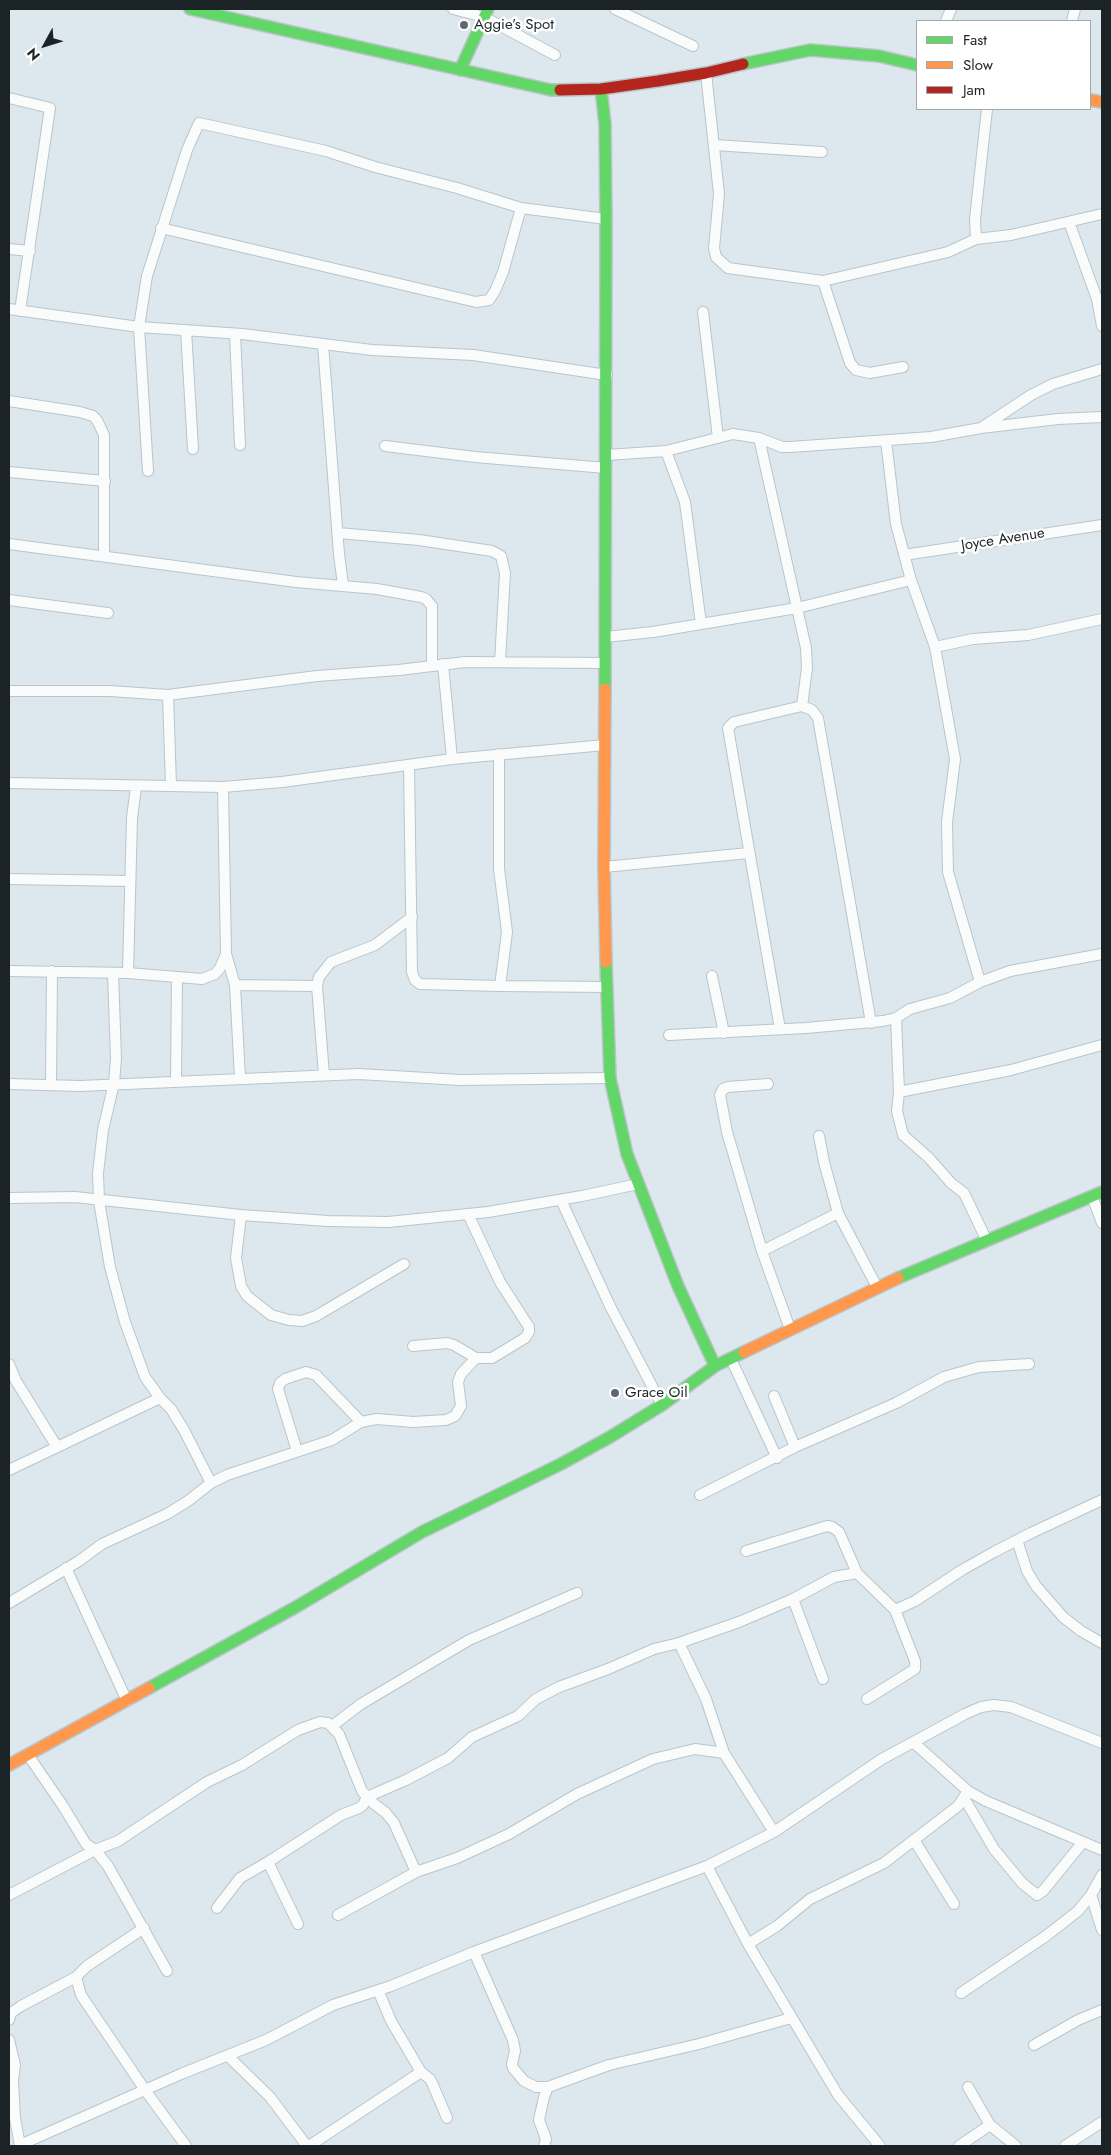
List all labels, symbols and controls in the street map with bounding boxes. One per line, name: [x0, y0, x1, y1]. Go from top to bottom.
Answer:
place label: Aggie’s Spot: [474, 16, 554, 34]
marker: Aggie’s Spot: [458, 19, 470, 31]
north arrow: [20, 20, 70, 70]
legend: [916, 20, 1091, 110]
text: Fast: [963, 29, 987, 51]
text: N: [22, 44, 45, 65]
text: Slow: [963, 54, 993, 76]
text: Jam: [963, 79, 986, 101]
street label: Joyce Avenue: [960, 525, 1046, 555]
place label: Grace Oil: [625, 1384, 688, 1402]
marker: Grace Oil: [609, 1387, 621, 1399]

